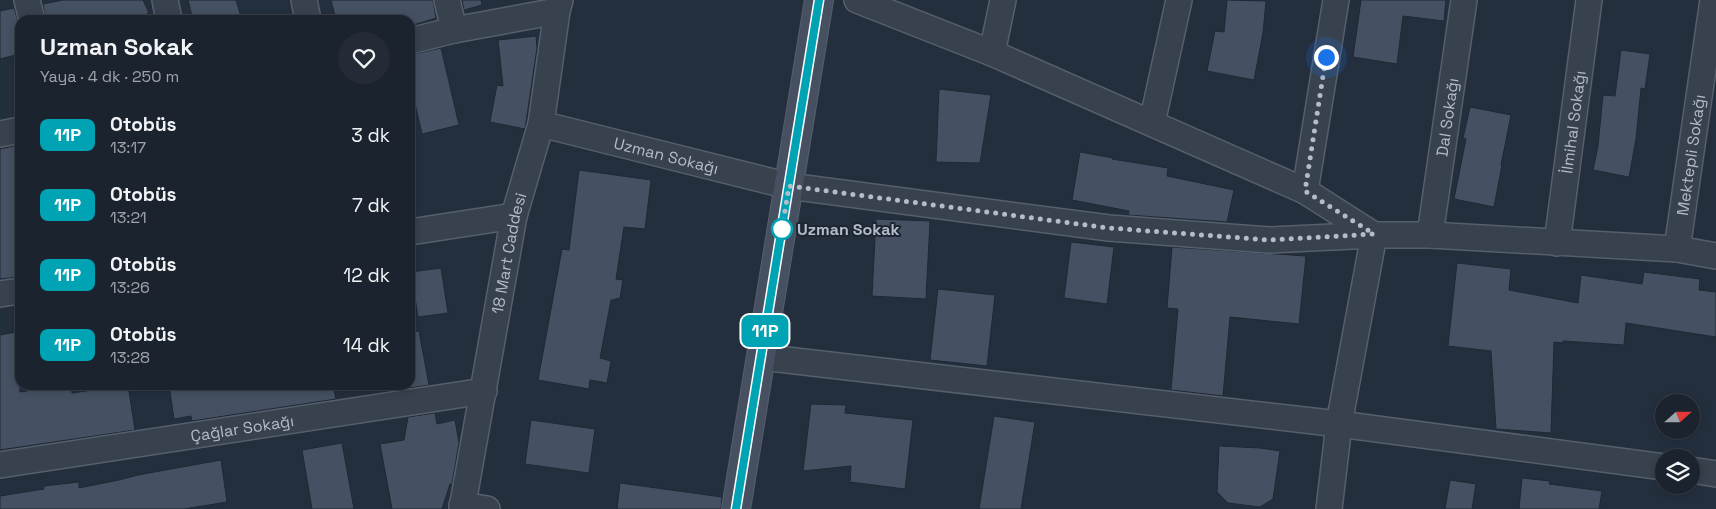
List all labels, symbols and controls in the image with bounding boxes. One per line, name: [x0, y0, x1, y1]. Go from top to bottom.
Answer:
text: Uzman Sokak: [40, 31, 194, 62]
button: heart: [338, 32, 390, 84]
your location: [1314, 45, 1339, 70]
text: Yaya · 4 dk · 250 m: [40, 66, 179, 87]
street label: İlmihal Sokağı: [1556, 69, 1591, 175]
street label: Dal Sokağı: [1431, 77, 1464, 158]
street label: Mektepli Sokağı: [1672, 93, 1710, 217]
text: Otobüs: [110, 112, 177, 137]
text: 11P: [54, 123, 81, 146]
text: 3 dk: [351, 123, 390, 148]
street label: Uzman Sokağı: [611, 133, 721, 179]
text: 13:17: [110, 137, 146, 158]
text: Otobüs: [110, 182, 177, 207]
street label: 18 Mart Caddesi: [487, 190, 531, 316]
text: 11P: [54, 193, 81, 216]
text: 7 dk: [352, 193, 390, 218]
text: 13:21: [110, 207, 147, 228]
marker: Uzman Sokak: [771, 218, 793, 240]
place label: Uzman Sokak: [797, 219, 900, 240]
text: Otobüs: [110, 252, 177, 277]
text: 11P: [54, 263, 81, 286]
text: 12 dk: [343, 263, 390, 288]
text: 13:26: [110, 277, 150, 298]
line badge: 11P: [736, 315, 794, 347]
text: 11P: [751, 319, 779, 342]
text: Otobüs: [110, 322, 177, 347]
text: 11P: [54, 333, 81, 356]
text: 14 dk: [343, 333, 390, 358]
text: 13:28: [110, 347, 150, 368]
north arrow: [1655, 394, 1700, 439]
map controls: [1655, 394, 1700, 494]
street label: Çağlar Sokağı: [189, 410, 295, 447]
button: layers: [1655, 449, 1700, 494]

